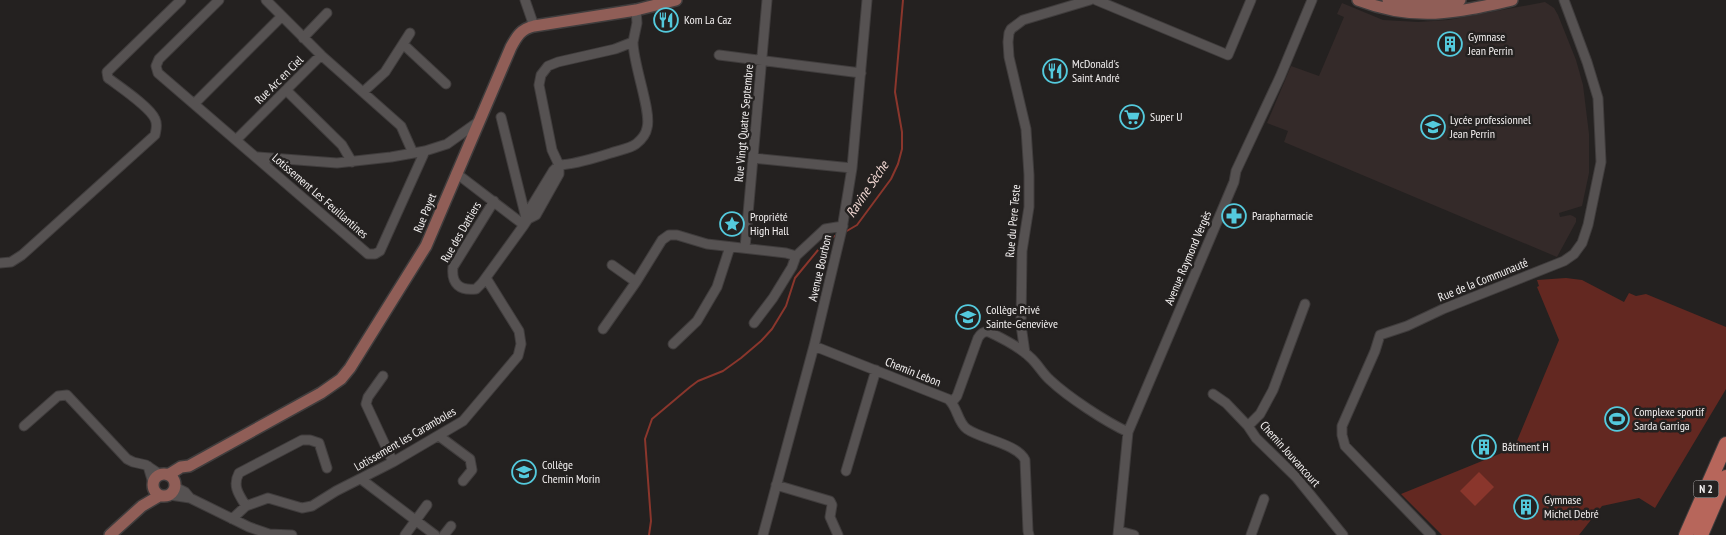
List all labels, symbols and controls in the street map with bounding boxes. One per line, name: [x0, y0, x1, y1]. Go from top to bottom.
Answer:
restaurant icon: Kom La Caz: [653, 7, 679, 33]
place label: Kom La Caz: [684, 12, 732, 27]
place label: Gymnase Jean Perrin: [1467, 29, 1513, 58]
building icon: Gymnase Jean Perrin: [1437, 31, 1463, 57]
street label: Rue Arc en Ciel: [251, 52, 306, 107]
place label: McDonald's Saint André: [1072, 56, 1120, 85]
restaurant icon: McDonald's Saint André: [1042, 58, 1068, 84]
street label: Rue Vingt Quatre Septembre: [731, 63, 756, 182]
supermarket icon: Super U: [1119, 104, 1145, 130]
place label: Super U: [1150, 109, 1183, 124]
place label: Lycée professionnel Jean Perrin: [1449, 112, 1531, 141]
school or university icon: Lycée professionnel Jean Perrin: [1420, 114, 1446, 140]
street label: Lotissement Les Feuillantines: [269, 150, 371, 241]
water label: Ravine Sèche: [842, 156, 893, 221]
street label: Rue du Pere Teste: [1002, 184, 1023, 258]
street label: Rue Payet: [410, 190, 439, 235]
street label: Rue des Dattiers: [437, 199, 484, 265]
pharmacy icon: Parapharmacie: [1221, 203, 1247, 229]
street label: Avenue Raymond Vergès: [1161, 208, 1214, 307]
place label: Parapharmacie: [1252, 208, 1313, 223]
place label: Propriété High Hall: [750, 209, 789, 238]
place icon: Propriété High Hall: [719, 211, 745, 237]
street label: Avenue Bourbon: [805, 233, 834, 303]
street label: Rue de la Communauté: [1436, 255, 1530, 304]
place label: Collège Privé Sainte-Geneviève: [986, 302, 1058, 331]
school or university icon: Collège Privé Sainte-Geneviève: [955, 304, 981, 330]
street label: Chemin Lebon: [883, 354, 943, 390]
street label: Lotissement les Caramboles: [351, 403, 458, 474]
place label: Complexe sportif Sarda Garriga: [1634, 404, 1705, 433]
sports icon: Complexe sportif Sarda Garriga: [1604, 406, 1630, 432]
street label: Chemin Jouvancourt: [1257, 418, 1324, 490]
building icon: Bâtiment H: [1471, 434, 1497, 460]
place label: Bâtiment H: [1502, 439, 1549, 454]
place label: Collège Chemin Morin: [542, 457, 600, 486]
school or university icon: Collège Chemin Morin: [511, 459, 537, 485]
road number: N 2: [1694, 480, 1718, 498]
place label: Gymnase Michel Debré: [1544, 492, 1599, 521]
building icon: Gymnase Michel Debré: [1513, 494, 1539, 520]

